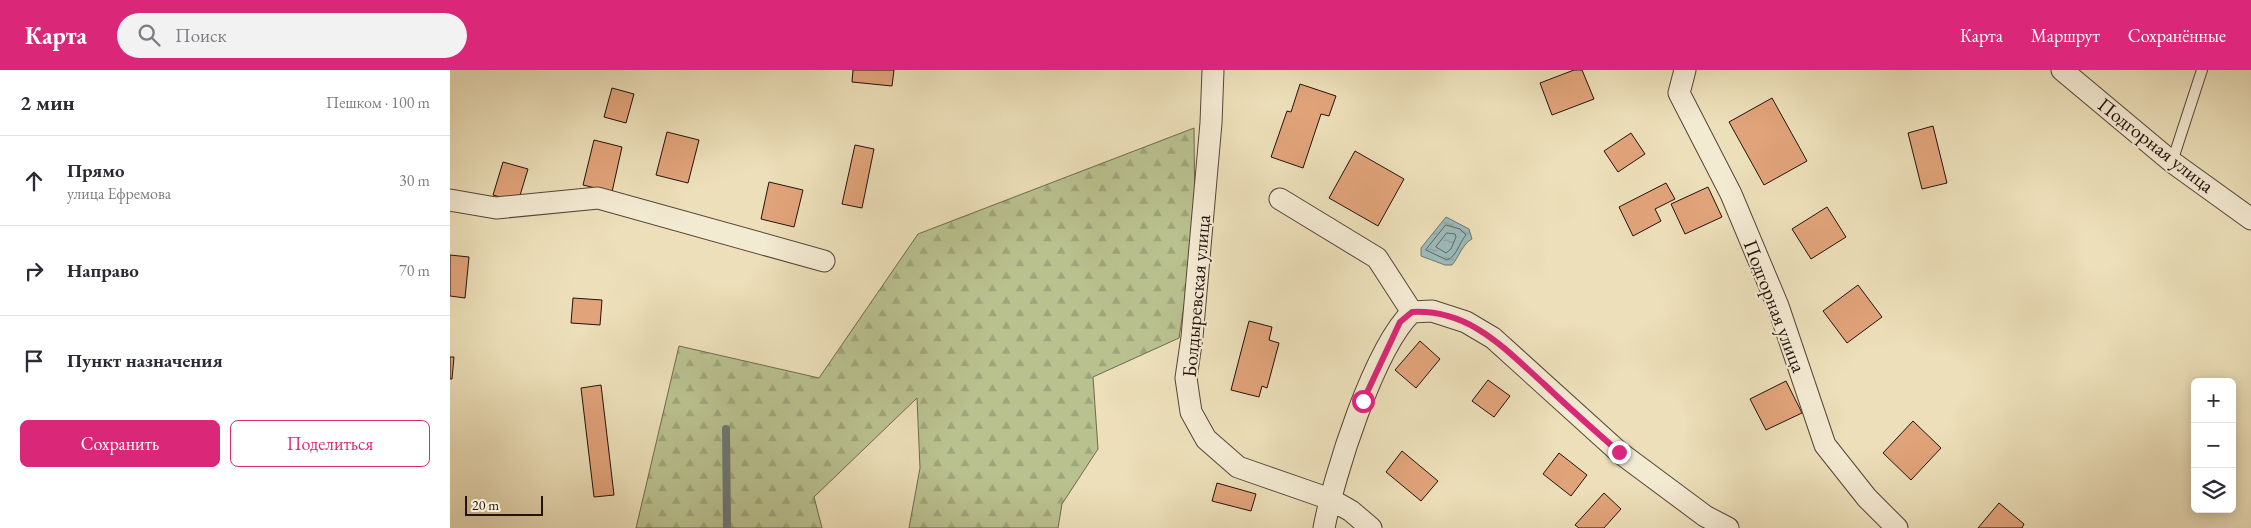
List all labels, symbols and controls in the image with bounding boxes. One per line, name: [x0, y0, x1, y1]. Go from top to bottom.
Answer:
search box: [117, 13, 467, 58]
text: Карта: [25, 20, 87, 51]
icon: search: [135, 21, 163, 49]
text: Поиск: [175, 23, 227, 48]
text: Карта: [1960, 24, 2003, 47]
text: Маршрут: [2031, 24, 2100, 47]
text: Сохранённые: [2128, 24, 2226, 47]
text: 2 мин: [20, 89, 75, 116]
text: Пешком · 100 m: [326, 92, 430, 113]
street label: Подгорная улица: [2093, 92, 2219, 198]
text: Прямо: [67, 158, 125, 183]
icon: ahead: [20, 167, 48, 195]
text: 30 m: [399, 170, 430, 191]
text: улица Ефремова: [67, 183, 171, 204]
street label: Болдыревская улица: [1176, 213, 1216, 379]
street label: Подгорная улица: [1738, 236, 1812, 376]
icon: right: [20, 257, 48, 285]
text: Направо: [67, 258, 139, 283]
text: 70 m: [399, 260, 430, 281]
icon: arrive: [20, 347, 48, 375]
text: Пункт назначения: [67, 348, 223, 373]
map controls: [2191, 378, 2236, 513]
button: +: [2191, 378, 2236, 423]
route start: [1352, 390, 1375, 413]
button: Сохранить: [20, 420, 220, 467]
button: Поделиться: [230, 420, 430, 467]
button: −: [2191, 423, 2236, 468]
route end: [1608, 441, 1631, 464]
button: layers: [2191, 468, 2236, 513]
scale bar: [465, 493, 542, 516]
text: 20 m: [472, 496, 499, 514]

